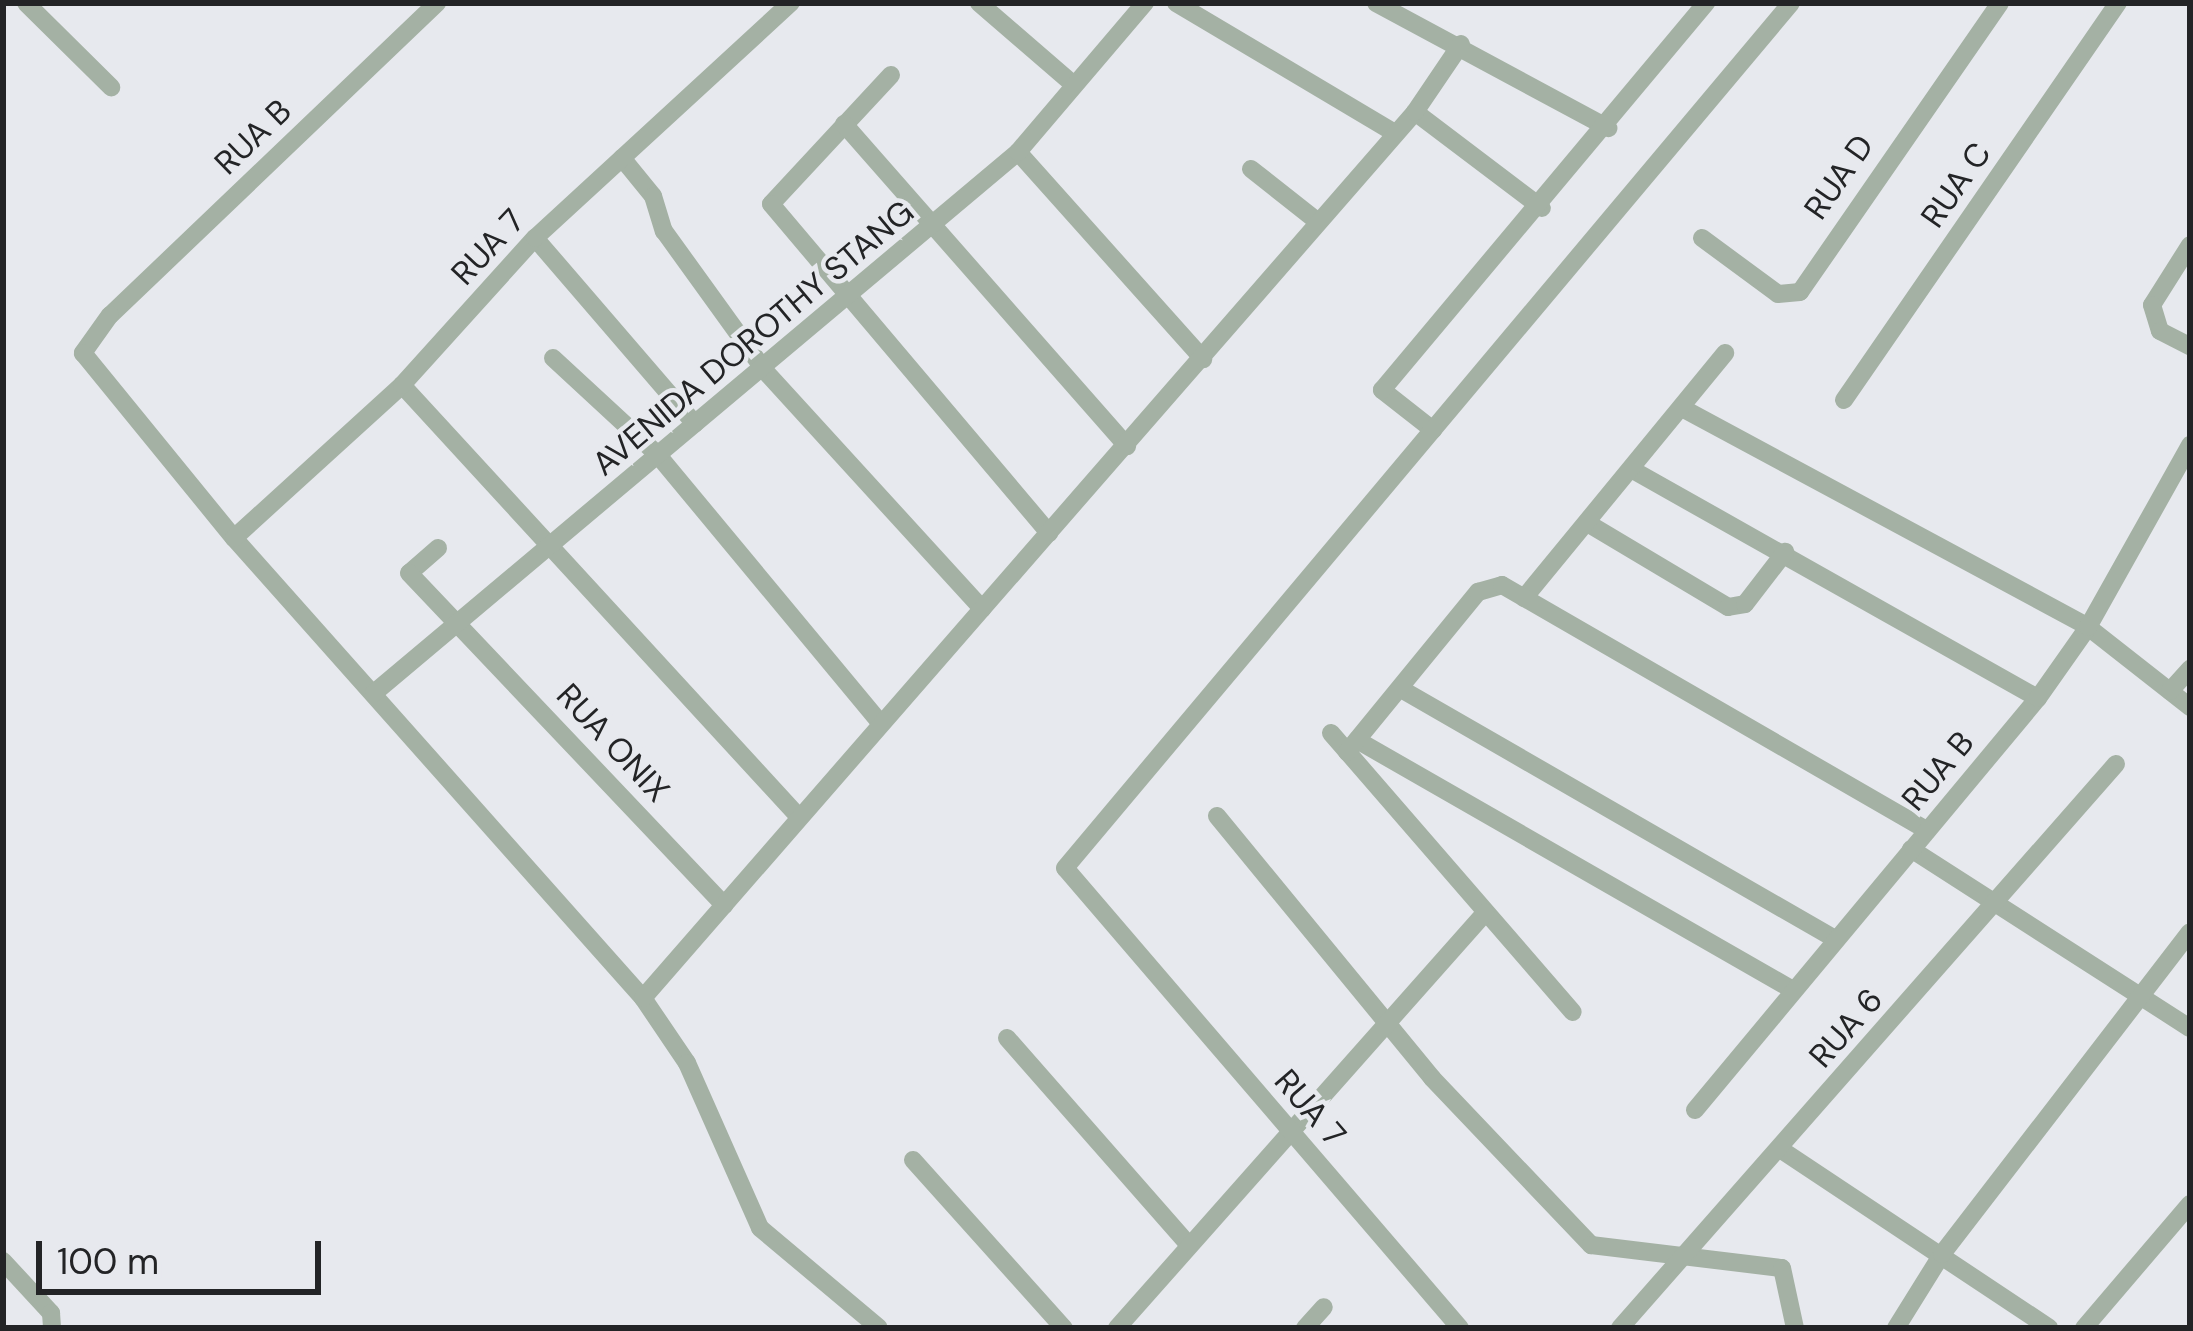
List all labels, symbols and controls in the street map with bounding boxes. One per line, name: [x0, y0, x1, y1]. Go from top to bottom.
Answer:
street label: RUA B: [207, 91, 299, 183]
street label: RUA D: [1796, 127, 1882, 227]
street label: RUA C: [1913, 135, 1999, 235]
street label: AVENIDA DOROTHY STANG: [584, 192, 922, 484]
street label: RUA 7: [443, 201, 533, 293]
street label: RUA ONIX: [548, 676, 678, 810]
street label: RUA B: [1894, 723, 1982, 819]
street label: RUA 6: [1801, 980, 1891, 1076]
street label: RUA 7: [1266, 1062, 1354, 1154]
scale bar: [42, 1217, 327, 1291]
text: 100 m: [57, 1238, 159, 1285]

